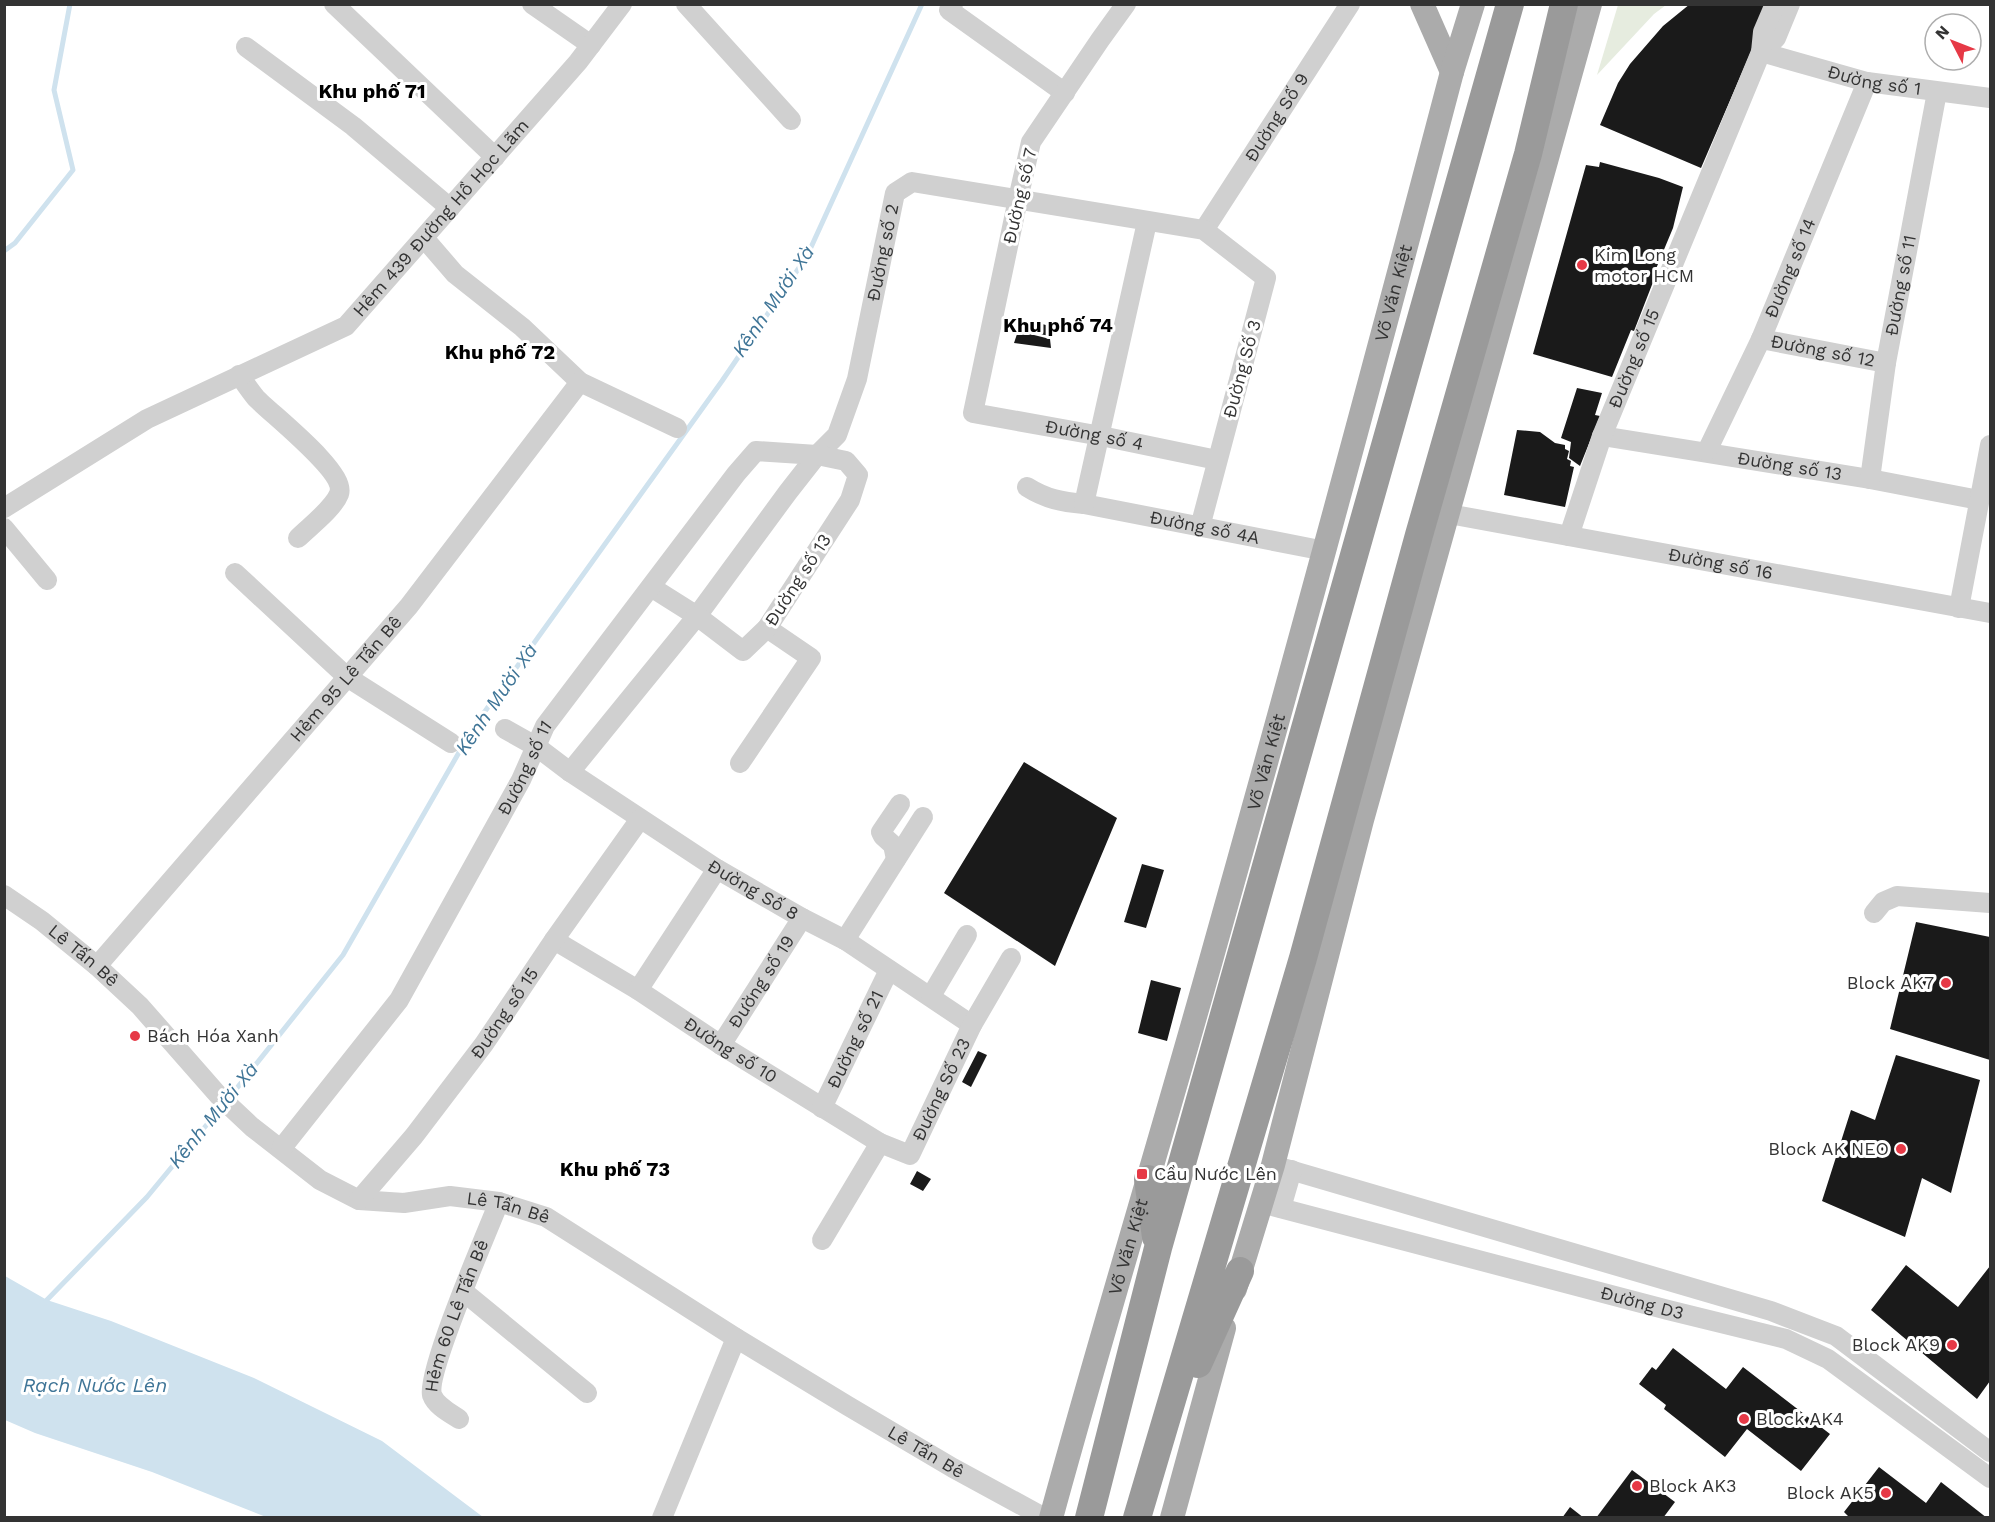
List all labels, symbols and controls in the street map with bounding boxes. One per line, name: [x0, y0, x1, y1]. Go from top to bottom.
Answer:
north arrow: [1923, 12, 1983, 72]
text: N: [1931, 22, 1953, 43]
street label: Đường số 1: [1825, 60, 1922, 99]
street label: Đường Số 9: [1240, 69, 1313, 166]
district label: Khu phố 71: [318, 79, 426, 103]
street label: Hẻm 439 Đường Hồ Học Lãm: [348, 115, 533, 321]
street label: Đường số 7: [998, 146, 1041, 246]
street label: Đường số 2: [862, 202, 903, 303]
street label: Đường số 14: [1760, 215, 1820, 321]
street label: Đường số 11: [1880, 233, 1920, 338]
water label: Kênh Mười Xà: [727, 241, 819, 361]
street label: Võ Văn Kiệt: [1370, 242, 1416, 344]
place label: Kim Long motor HCM: [1594, 244, 1694, 286]
marker: Kim Long motor HCM: [1575, 258, 1589, 272]
street label: Đường số 15: [1604, 306, 1663, 411]
district label: Khu phố 74: [1003, 313, 1113, 337]
street label: Đường Số 3: [1218, 317, 1265, 420]
street label: Đường số 12: [1769, 330, 1877, 371]
district label: Khu phố 72: [445, 340, 555, 364]
street label: Đường số 4: [1044, 415, 1145, 455]
street label: Đường số 13: [1736, 447, 1844, 484]
street label: Đường số 4A: [1148, 506, 1262, 548]
street label: Đường số 13: [760, 530, 835, 630]
street label: Đường số 16: [1666, 543, 1775, 583]
street label: Hẻm 95 Lê Tấn Bê: [285, 611, 406, 746]
water label: Kênh Mười Xà: [450, 639, 542, 759]
street label: Võ Văn Kiệt: [1242, 711, 1289, 813]
street label: Đường số 11: [493, 716, 556, 819]
street label: Đường Số 8: [704, 855, 803, 924]
street label: Lê Tấn Bê: [44, 920, 123, 991]
street label: Đường số 19: [723, 931, 798, 1032]
street label: Đường số 15: [466, 963, 542, 1063]
place label: Block AK7: [1847, 972, 1934, 993]
marker: Block AK7: [1939, 976, 1953, 990]
street label: Đường số 21: [822, 987, 887, 1092]
street label: Đường số 10: [680, 1012, 781, 1087]
place label: Bách Hóa Xanh: [147, 1025, 279, 1046]
marker: Bách Hóa Xanh: [128, 1029, 142, 1043]
street label: Đường Số 23: [907, 1034, 974, 1144]
water label: Kênh Mười Xà: [163, 1057, 263, 1173]
place label: Block AK NEO: [1768, 1138, 1889, 1159]
marker: Block AK NEO: [1894, 1142, 1908, 1156]
district label: Khu phố 73: [560, 1157, 670, 1181]
place label: Cầu Nước Lên: [1154, 1163, 1277, 1184]
marker: Cầu Nước Lên: [1135, 1167, 1149, 1181]
street label: Lê Tấn Bê: [465, 1187, 553, 1228]
street label: Võ Văn Kiệt: [1104, 1195, 1152, 1297]
street label: Hẻm 60 Lê Tấn Bê: [420, 1236, 492, 1393]
street label: Đường D3: [1598, 1282, 1686, 1324]
place label: Block AK9: [1852, 1334, 1940, 1355]
marker: Block AK9: [1945, 1338, 1959, 1352]
water label: Rạch Nước Lên: [23, 1373, 167, 1397]
place label: Block AK4: [1756, 1408, 1844, 1429]
marker: Block AK4: [1737, 1412, 1751, 1426]
street label: Lê Tấn Bê: [884, 1421, 968, 1482]
place label: Block AK3: [1649, 1475, 1737, 1496]
marker: Block AK3: [1630, 1479, 1644, 1493]
place label: Block AK5: [1786, 1482, 1874, 1503]
marker: Block AK5: [1879, 1486, 1893, 1500]

